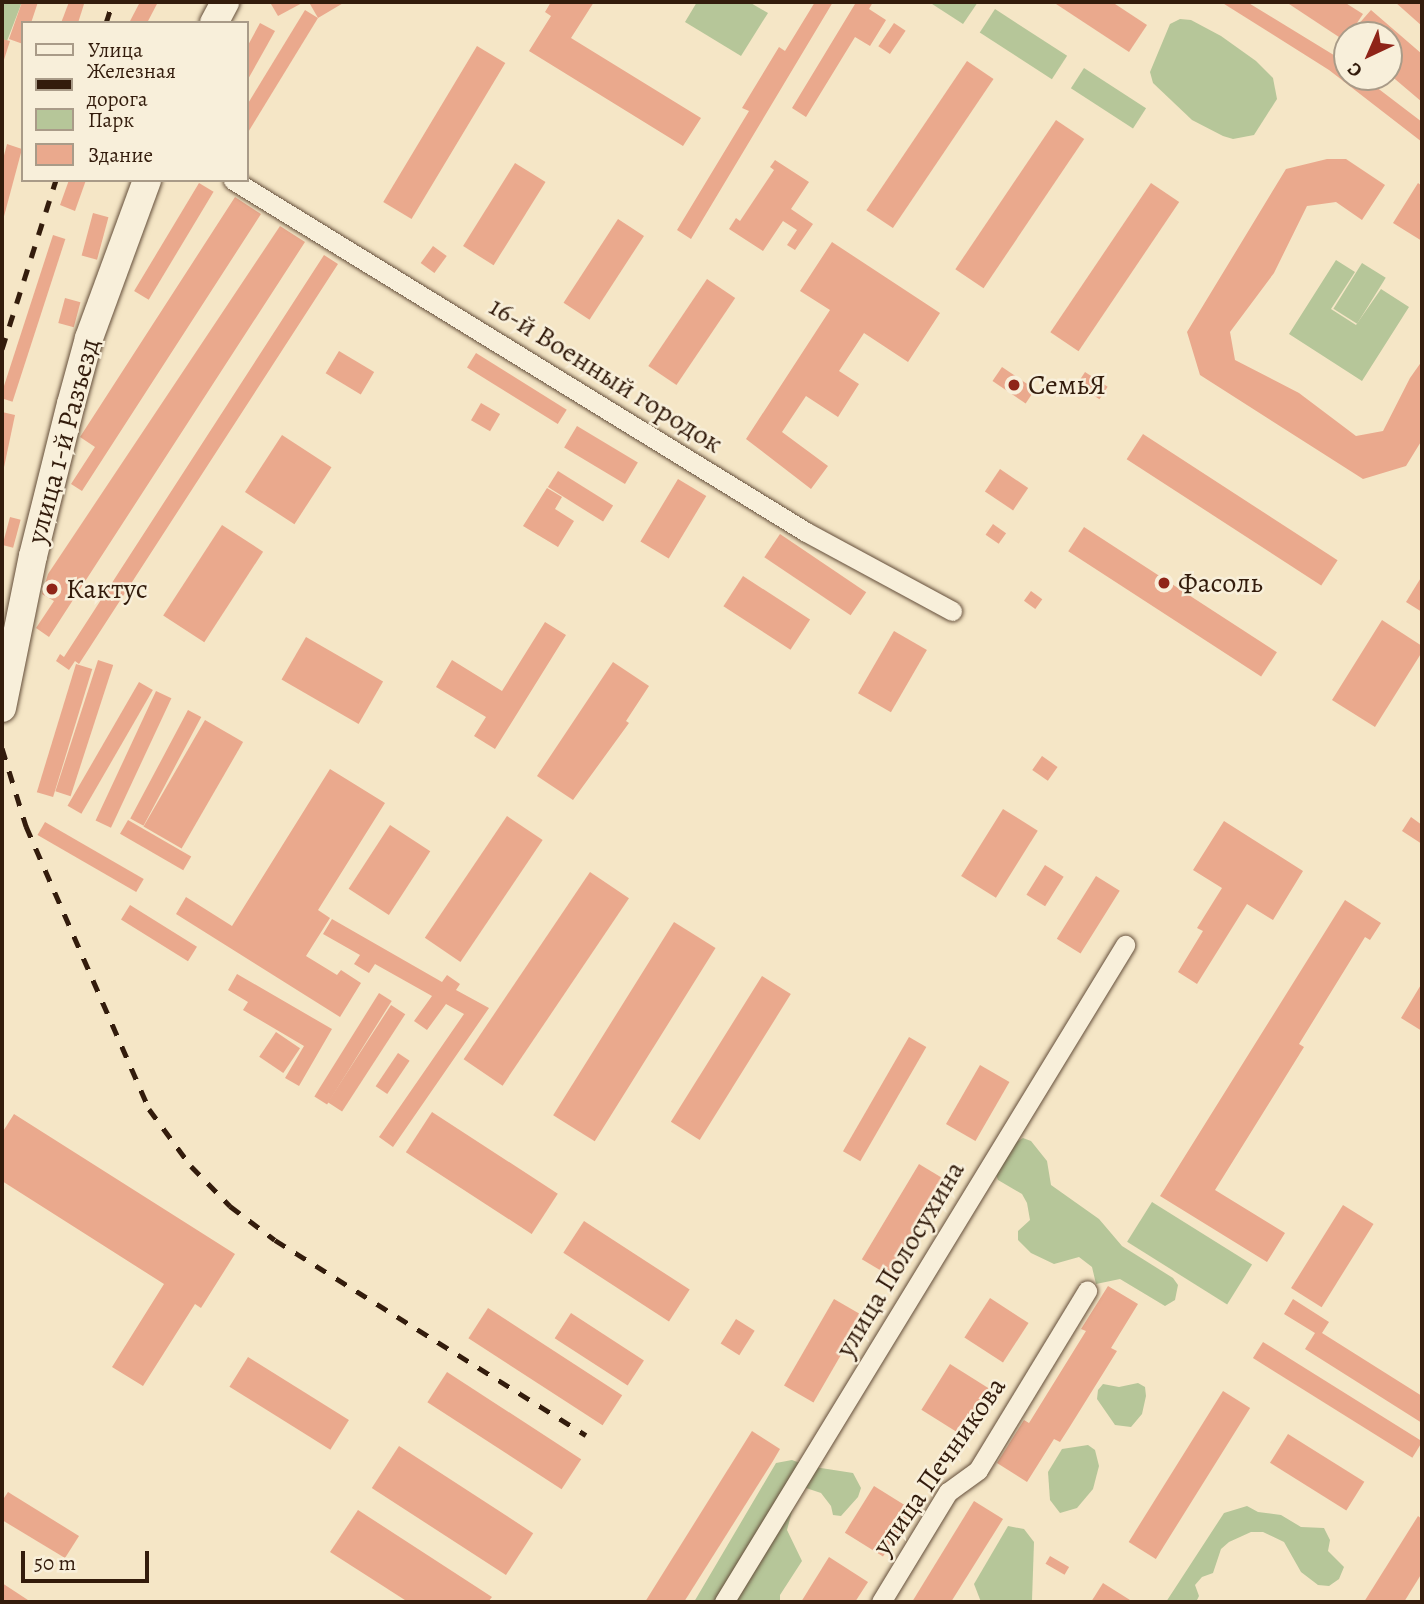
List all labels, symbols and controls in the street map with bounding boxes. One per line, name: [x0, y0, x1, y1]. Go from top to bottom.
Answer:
legend: [21, 21, 248, 182]
north arrow: [1333, 21, 1403, 91]
text: Улица: [88, 36, 143, 64]
text: С: [1342, 56, 1368, 83]
text: Железная дорога: [87, 57, 176, 113]
text: Парк: [88, 106, 134, 134]
text: Здание: [88, 141, 153, 169]
street label: 16-й Военный городок: [483, 290, 729, 460]
street label: улица 1-й Разъезд: [19, 335, 107, 547]
place label: СемьЯ: [1028, 368, 1106, 402]
marker: СемьЯ: [1006, 377, 1022, 393]
place label: Фасоль: [1178, 566, 1263, 600]
place label: Кактус: [66, 572, 148, 606]
marker: Фасоль: [1156, 575, 1172, 591]
marker: Кактус: [44, 581, 60, 597]
street label: улица Полосухина: [828, 1155, 972, 1363]
street label: улица Печникова: [865, 1371, 1013, 1561]
scale bar: [24, 1538, 152, 1582]
text: 50 m: [34, 1549, 76, 1577]

